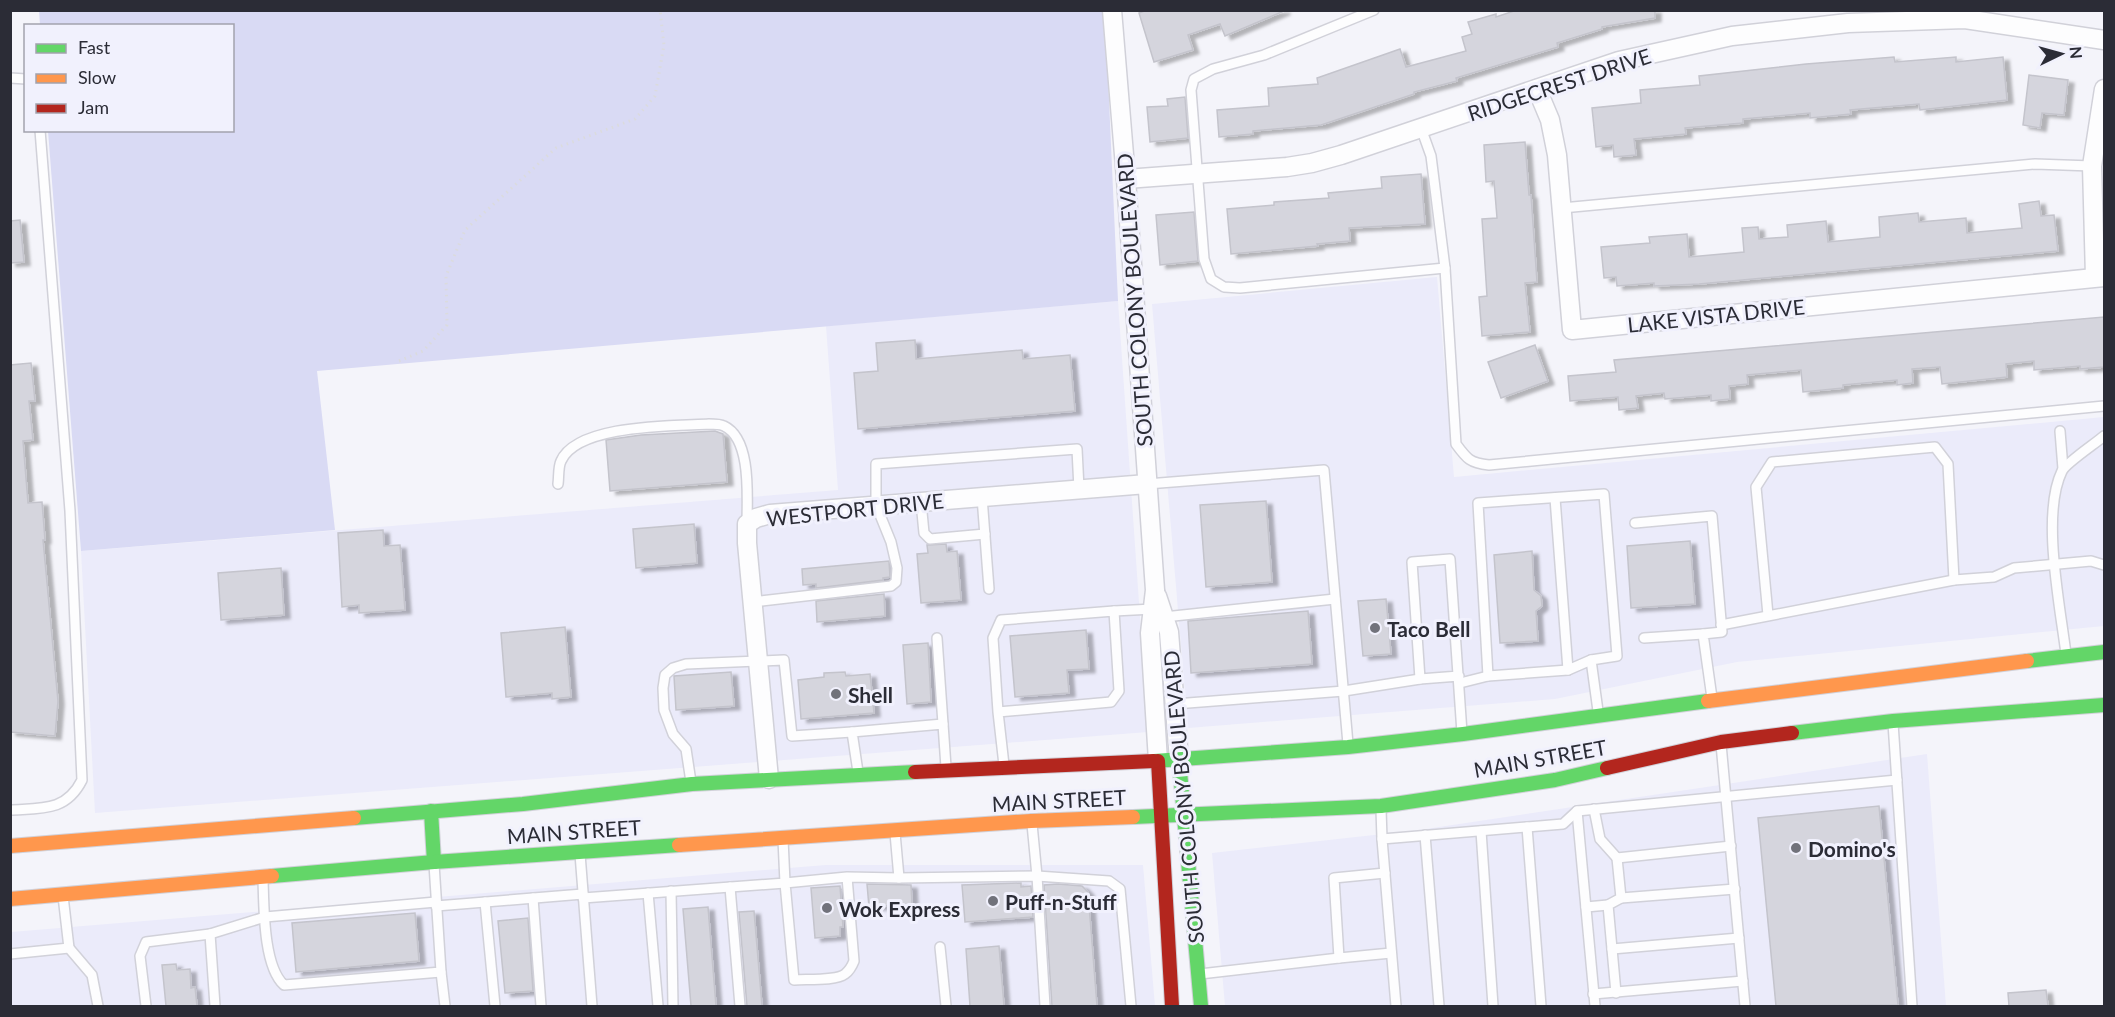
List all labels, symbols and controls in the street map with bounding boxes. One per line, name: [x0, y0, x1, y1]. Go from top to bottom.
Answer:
legend: [24, 24, 234, 132]
north arrow: [2031, 24, 2091, 84]
text: Fast: [78, 36, 111, 58]
street label: RIDGECREST DRIVE: [1464, 43, 1654, 125]
text: N: [2066, 46, 2086, 60]
text: Slow: [78, 66, 116, 88]
text: Jam: [78, 96, 109, 118]
street label: SOUTH COLONY BOULEVARD: [1111, 153, 1157, 447]
street label: LAKE VISTA DRIVE: [1626, 293, 1806, 337]
street label: WESTPORT DRIVE: [765, 487, 945, 531]
place label: Taco Bell: [1387, 616, 1470, 641]
marker: Taco Bell: [1368, 621, 1382, 635]
street label: SOUTH COLONY BOULEVARD: [1158, 650, 1208, 944]
place label: Shell: [848, 682, 893, 707]
marker: Shell: [829, 687, 843, 701]
street label: MAIN STREET: [1472, 734, 1609, 782]
street label: MAIN STREET: [991, 784, 1127, 816]
street label: MAIN STREET: [506, 814, 643, 848]
place label: Domino's: [1808, 836, 1896, 861]
marker: Domino's: [1789, 841, 1803, 855]
place label: Puff-n-Stuff: [1005, 889, 1117, 914]
marker: Puff-n-Stuff: [986, 894, 1000, 908]
place label: Wok Express: [839, 896, 960, 921]
marker: Wok Express: [820, 901, 834, 915]

